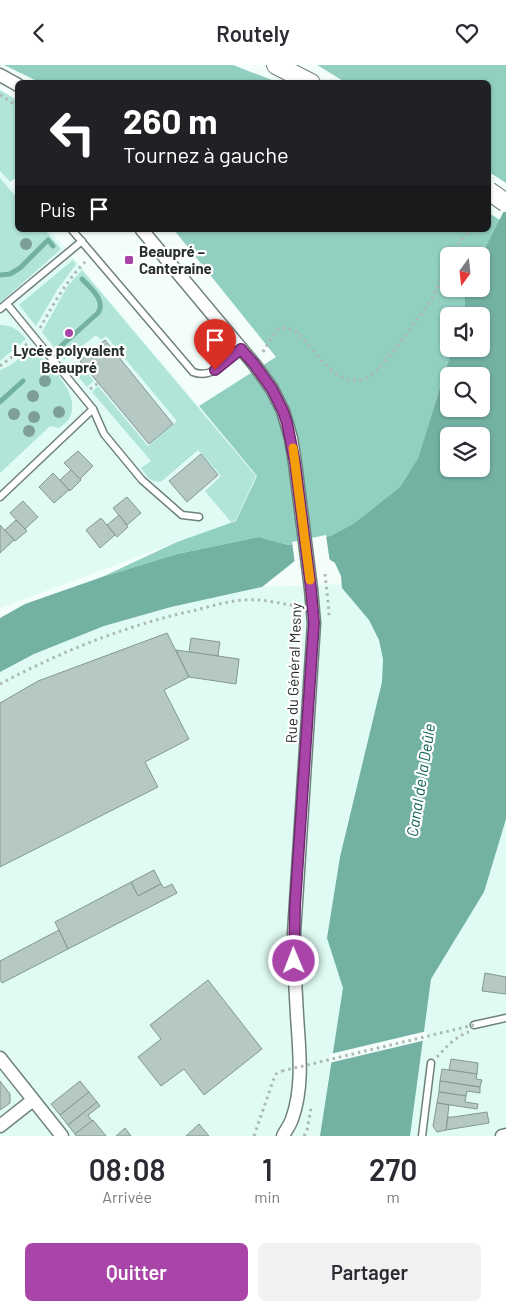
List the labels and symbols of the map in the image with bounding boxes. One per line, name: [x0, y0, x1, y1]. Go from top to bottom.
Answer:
place label: Beaupré – Canteraine: [139, 242, 212, 277]
north arrow: [440, 247, 490, 297]
marker: Beaupré – Canteraine: [123, 254, 135, 266]
pin: [194, 319, 236, 370]
marker: Lycée polyvalent Beaupré: [63, 327, 75, 339]
place label: Lycée polyvalent Beaupré: [13, 341, 125, 376]
street label: Rue du Général Mesny: [282, 602, 304, 744]
water label: Canal de la Deûle: [402, 722, 438, 838]
position arrow: [267, 934, 319, 986]

